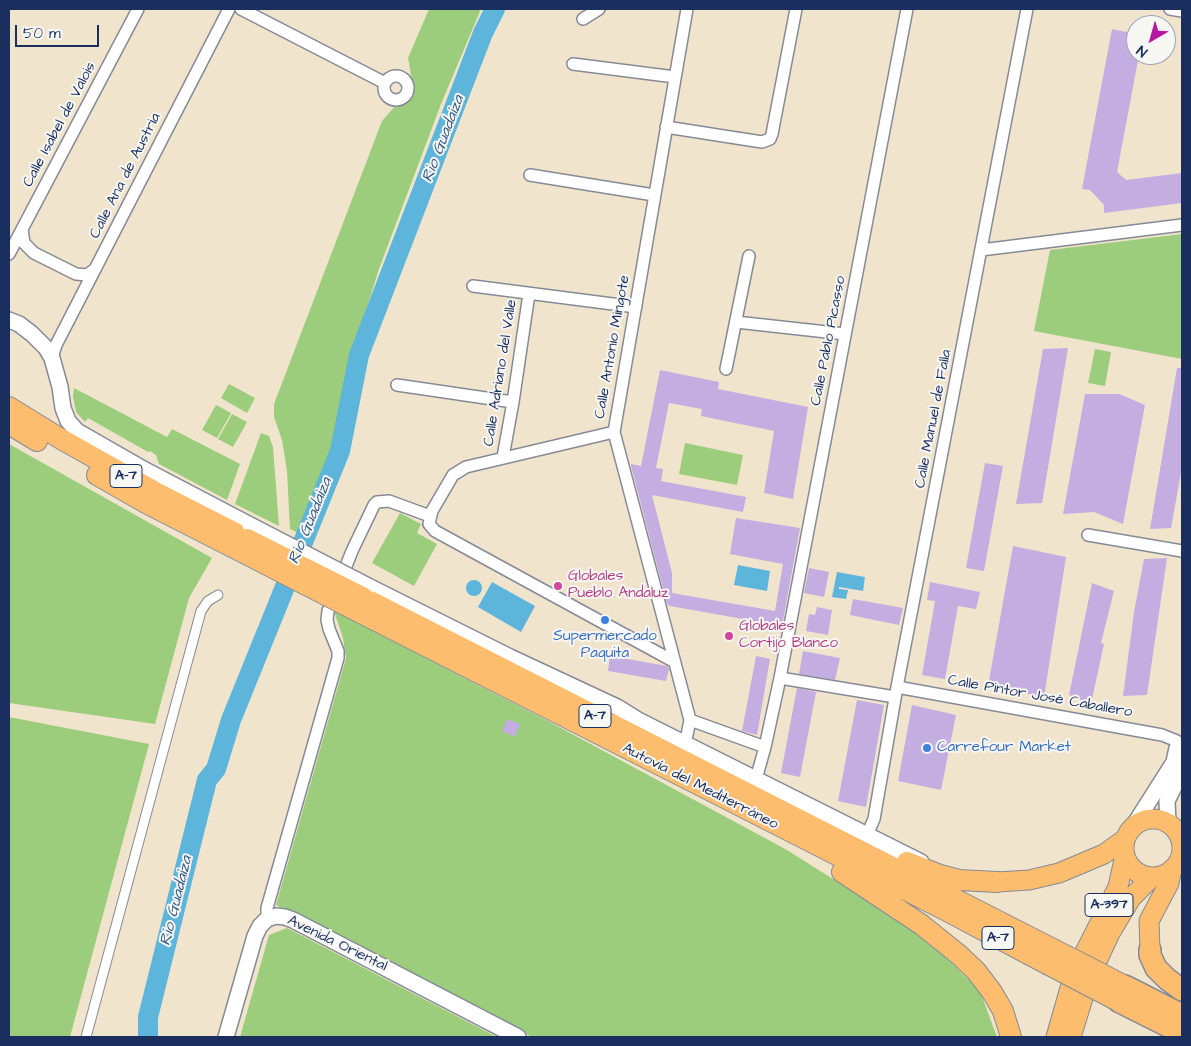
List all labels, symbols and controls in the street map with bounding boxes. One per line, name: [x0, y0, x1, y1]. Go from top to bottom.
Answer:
scale bar: [18, 15, 101, 47]
north arrow: [1126, 15, 1176, 65]
text: 50 m: [23, 23, 61, 44]
text: N: [1133, 40, 1152, 62]
street label: Calle Isabel de Valois: [19, 59, 101, 191]
water label: Rio Guadaiza: [419, 93, 469, 185]
street label: Calle Ana de Austria: [87, 110, 165, 242]
street label: Calle Antonio Mingote: [592, 274, 634, 420]
street label: Calle Pablo Picasso: [808, 275, 850, 407]
street label: Calle Adriano del Valle: [480, 298, 522, 448]
street label: Calle Manuel de Falla: [912, 348, 956, 490]
road number: A-7: [110, 464, 142, 488]
water label: Rio Guadaiza: [285, 475, 337, 567]
place label: Globales Pueblo Andaluz: [568, 568, 668, 603]
marker: Globales Pueblo Andaluz: [552, 580, 564, 592]
marker: Supermercado Paquita: [599, 614, 611, 626]
place label: Globales Cortijo Blanco: [739, 618, 838, 653]
place label: Supermercado Paquita: [553, 628, 657, 663]
marker: Globales Cortijo Blanco: [723, 630, 735, 642]
street label: Calle Pintor José Caballero: [946, 672, 1134, 722]
road number: A-7: [579, 704, 611, 728]
place label: Carrefour Market: [937, 739, 1071, 757]
street label: Autovía del Mediterráneo: [619, 740, 781, 834]
marker: Carrefour Market: [921, 742, 933, 754]
water label: Rio Guadaiza: [157, 854, 197, 948]
road number: A-397: [1085, 894, 1133, 916]
street label: Avenida Oriental: [284, 912, 390, 976]
road number: A-7: [982, 926, 1014, 950]

